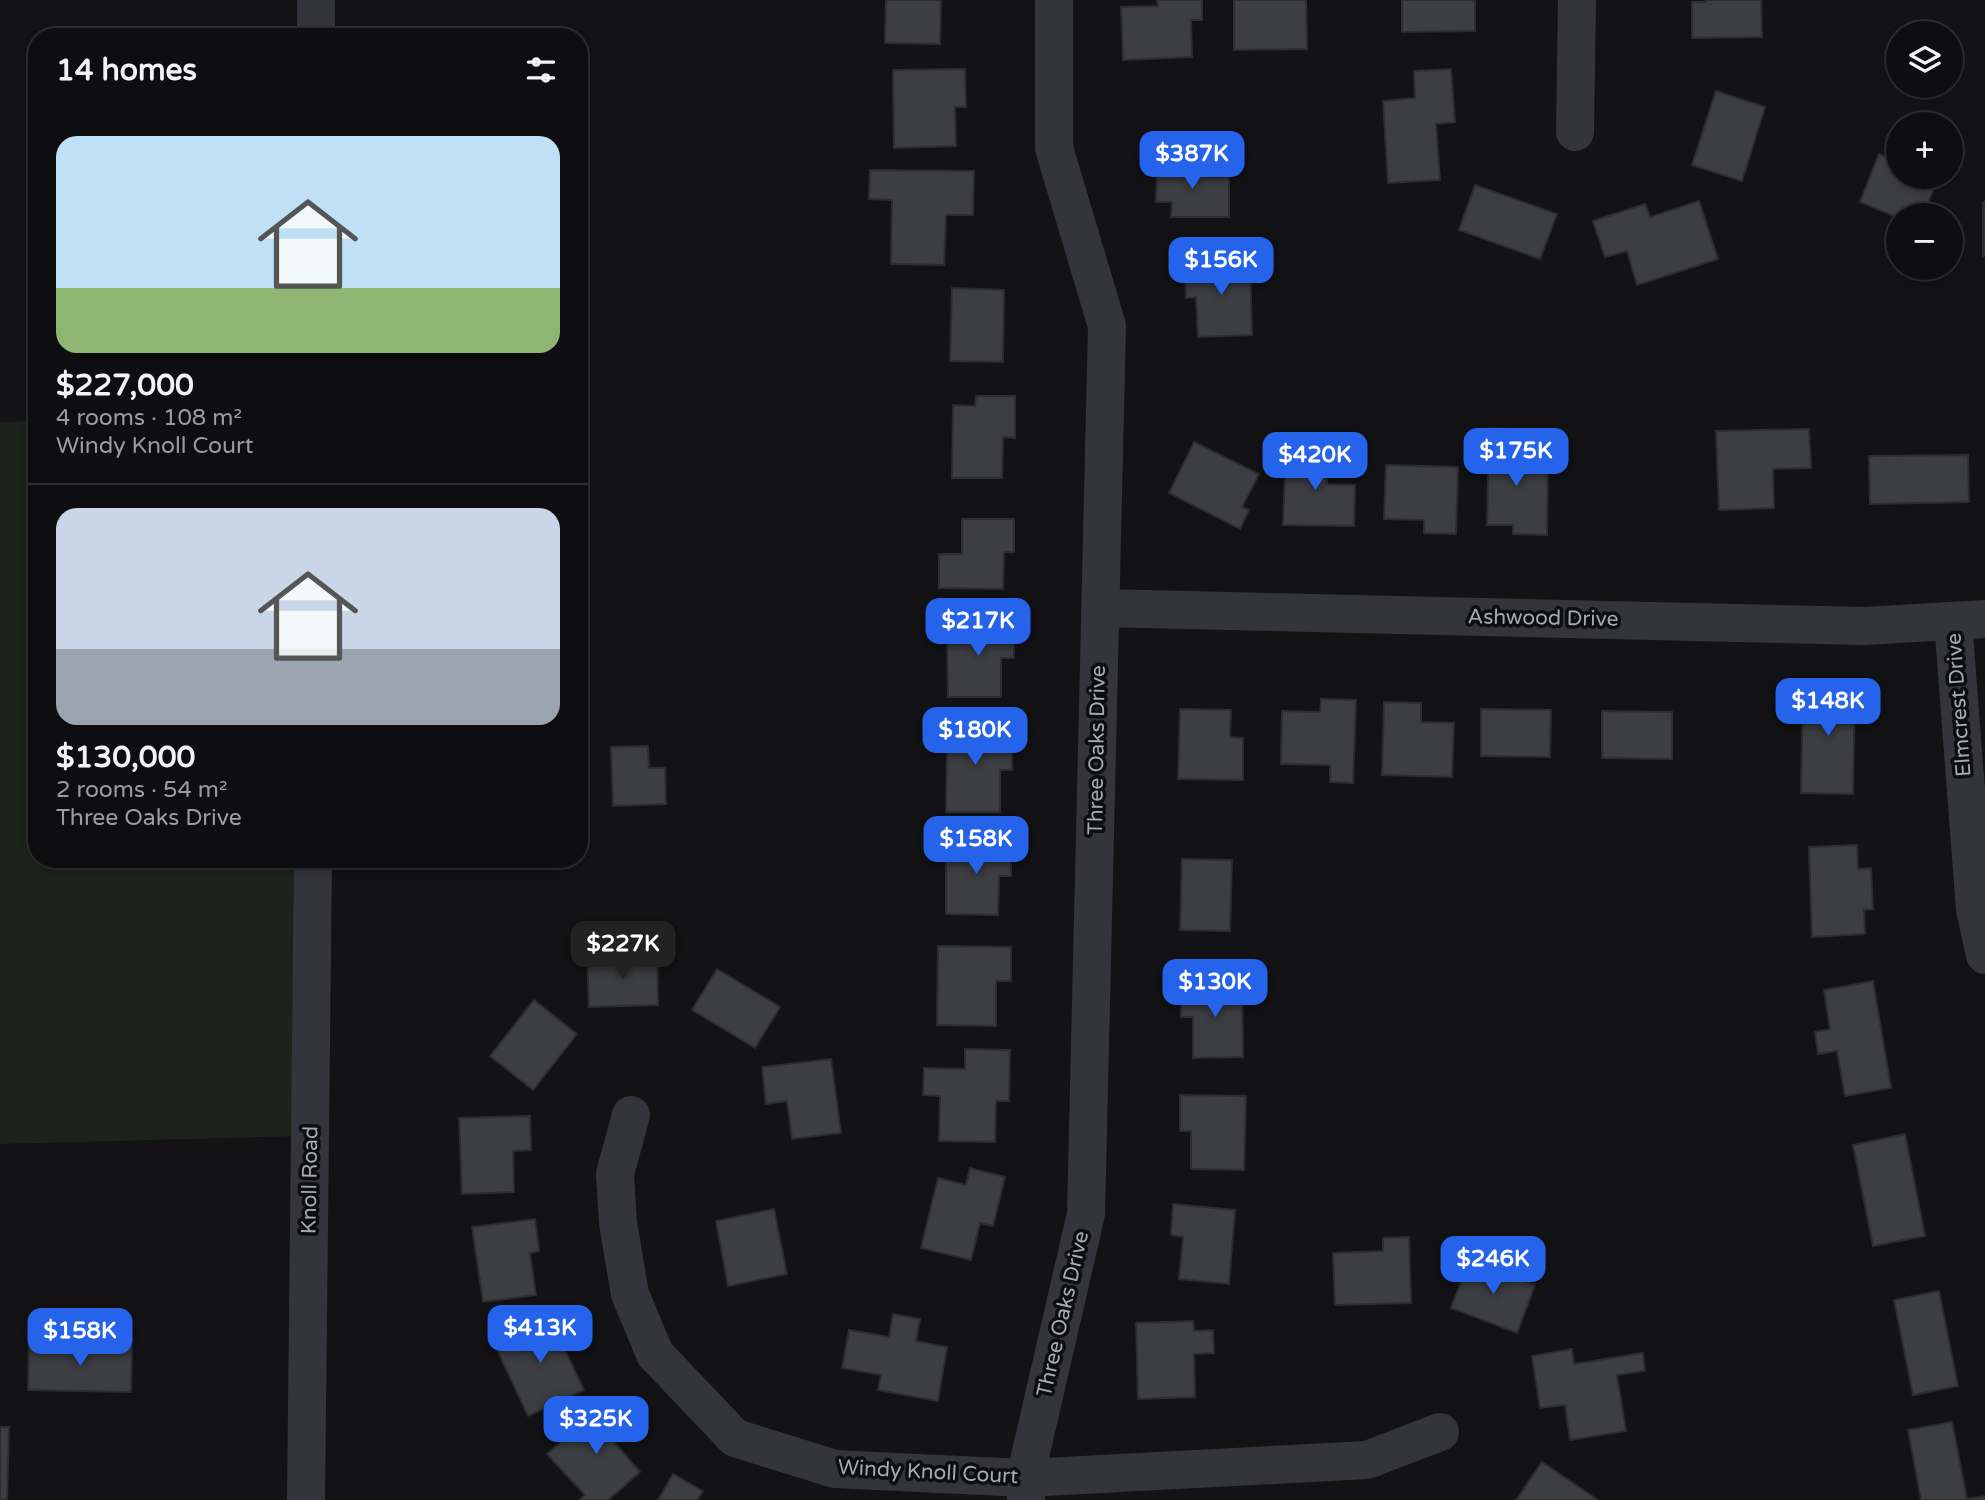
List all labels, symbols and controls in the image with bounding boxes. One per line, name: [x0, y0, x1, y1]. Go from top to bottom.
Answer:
map controls: [1886, 21, 1963, 280]
button: layers: [1886, 21, 1963, 98]
icon: filters: [522, 51, 560, 89]
text: 14 homes: [56, 52, 197, 89]
button: +: [1886, 112, 1963, 189]
pin: $387K: [1143, 132, 1241, 191]
text: $387K: [1156, 140, 1228, 168]
icon: home: [245, 181, 371, 307]
button: −: [1886, 203, 1963, 280]
pin: $156K: [1172, 238, 1270, 297]
text: $156K: [1185, 246, 1257, 274]
text: $227,000: [56, 367, 194, 404]
text: 4 rooms · 108 m²: [56, 404, 242, 432]
pin: $175K: [1467, 428, 1565, 488]
text: Windy Knoll Court: [56, 432, 254, 460]
pin: $420K: [1266, 433, 1364, 492]
text: $175K: [1480, 437, 1552, 465]
text: $420K: [1279, 441, 1351, 469]
icon: home: [245, 553, 371, 679]
pin: $217K: [929, 598, 1027, 658]
street label: Ashwood Drive: [1467, 604, 1619, 632]
text: $217K: [942, 607, 1014, 635]
street label: Elmcrest Drive: [1942, 632, 1976, 778]
street label: Three Oaks Drive: [1083, 665, 1111, 835]
pin: $148K: [1779, 678, 1877, 738]
text: $148K: [1792, 687, 1864, 715]
pin: $180K: [926, 708, 1024, 767]
text: $180K: [939, 716, 1011, 744]
text: $130,000: [56, 739, 195, 776]
text: 2 rooms · 54 m²: [56, 776, 227, 804]
text: Three Oaks Drive: [56, 804, 242, 832]
pin: $158K: [927, 816, 1025, 876]
text: $158K: [940, 825, 1012, 853]
pin: $227K: [574, 922, 672, 981]
text: $227K: [587, 930, 659, 958]
pin: $130K: [1166, 960, 1264, 1019]
text: $130K: [1179, 968, 1251, 996]
street label: Knoll Road: [297, 1126, 323, 1234]
street label: Three Oaks Drive: [1032, 1228, 1094, 1399]
pin: $246K: [1444, 1236, 1542, 1296]
text: $246K: [1457, 1245, 1529, 1273]
pin: $413K: [491, 1306, 589, 1365]
pin: $158K: [31, 1308, 129, 1368]
text: $413K: [504, 1314, 576, 1342]
text: $158K: [44, 1317, 116, 1345]
pin: $325K: [547, 1396, 645, 1456]
text: $325K: [560, 1405, 632, 1433]
street label: Windy Knoll Court: [837, 1455, 1019, 1489]

